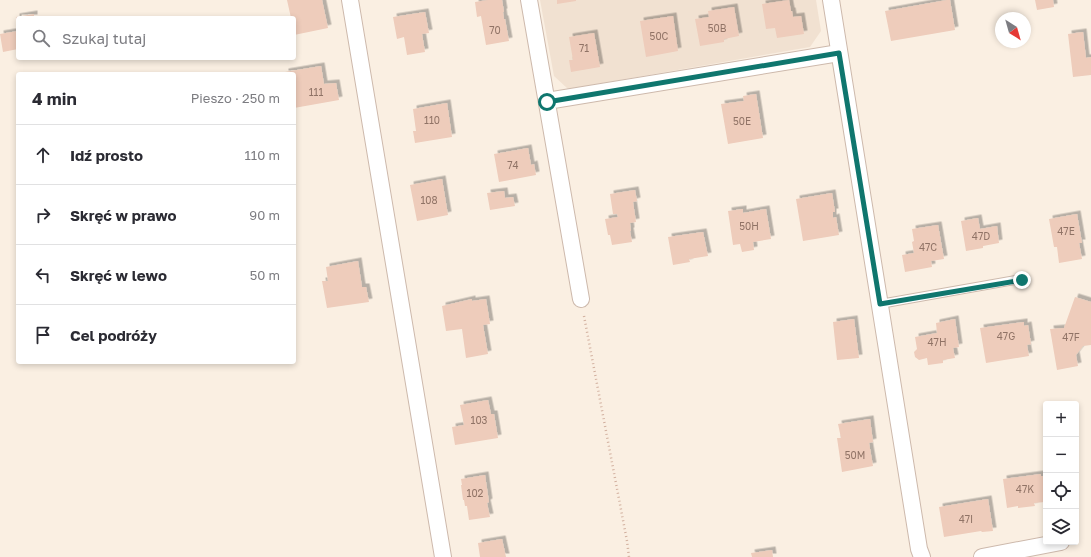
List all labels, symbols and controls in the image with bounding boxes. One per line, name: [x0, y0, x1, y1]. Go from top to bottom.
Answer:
north arrow: [995, 12, 1031, 48]
search box: [16, 16, 296, 60]
house number: 50B: [708, 22, 727, 34]
house number: 70: [489, 24, 501, 36]
icon: search: [30, 27, 52, 49]
text: Szukaj tutaj: [62, 29, 146, 47]
house number: 50C: [650, 30, 669, 42]
house number: 71: [579, 42, 589, 54]
house number: 111: [309, 86, 323, 98]
text: 4 min: [32, 88, 77, 109]
text: Pieszo · 250 m: [191, 90, 280, 106]
route start: [538, 93, 556, 111]
house number: 110: [424, 114, 440, 126]
house number: 50E: [733, 115, 751, 127]
icon: ahead: [32, 144, 54, 166]
text: Idź prosto: [70, 146, 143, 164]
text: 110 m: [245, 147, 280, 163]
house number: 74: [507, 159, 519, 171]
house number: 108: [420, 194, 438, 206]
icon: right: [32, 204, 54, 226]
text: Skręć w prawo: [70, 206, 177, 224]
text: 90 m: [249, 207, 280, 223]
house number: 50H: [739, 220, 759, 232]
house number: 47E: [1057, 225, 1075, 237]
house number: 47D: [972, 230, 990, 242]
house number: 47C: [919, 241, 937, 253]
icon: left: [32, 264, 54, 286]
text: Skręć w lewo: [70, 266, 167, 284]
text: 50 m: [250, 267, 280, 283]
route end: [1013, 271, 1031, 289]
icon: arrive: [32, 324, 54, 346]
text: Cel podróży: [70, 326, 157, 344]
house number: 47G: [997, 330, 1015, 342]
house number: 47F: [1062, 331, 1080, 343]
house number: 47H: [928, 336, 947, 348]
map controls: [1043, 401, 1079, 545]
button: +: [1043, 401, 1079, 437]
house number: 103: [471, 414, 488, 426]
button: −: [1043, 437, 1079, 473]
house number: 50M: [845, 449, 865, 461]
button: locate: [1043, 473, 1079, 509]
house number: 47K: [1016, 483, 1034, 495]
house number: 102: [467, 487, 484, 499]
button: layers: [1043, 509, 1079, 545]
house number: 47I: [959, 513, 973, 525]

